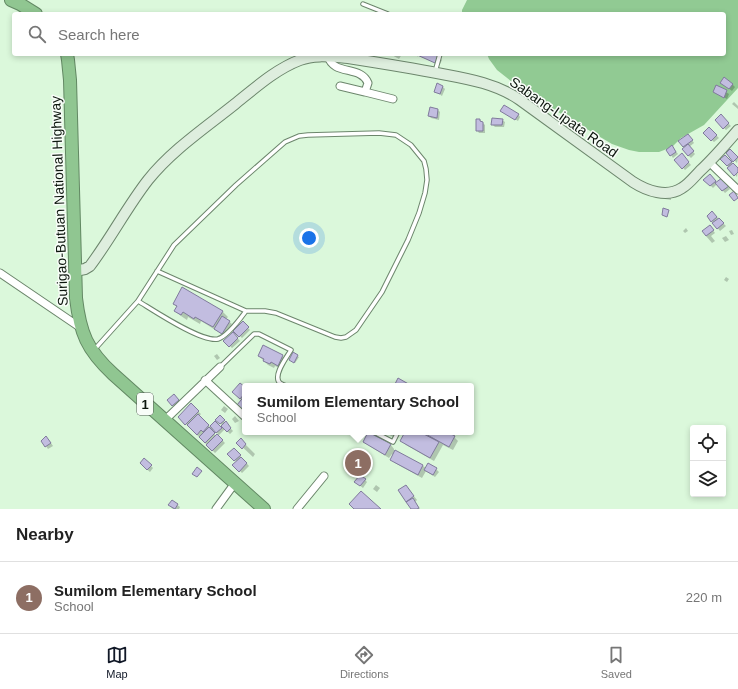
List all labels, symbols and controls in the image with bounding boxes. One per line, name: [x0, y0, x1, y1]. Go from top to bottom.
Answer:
search box: [12, 12, 726, 56]
icon: search: [26, 23, 48, 45]
text: Search here: [58, 26, 140, 43]
street label: Sabang-Lipata Road: [507, 74, 621, 160]
street label: Surigao-Butuan National Highway: [47, 96, 71, 306]
your location: [299, 228, 319, 248]
popup: [242, 383, 474, 435]
road number: 1: [137, 393, 153, 415]
text: Sumilom Elementary School: [257, 393, 459, 410]
text: School: [257, 410, 296, 425]
map controls: [690, 425, 726, 497]
button: locate: [690, 425, 726, 461]
pin: 1: [345, 448, 371, 478]
button: layers: [690, 461, 726, 497]
text: Nearby: [16, 525, 74, 544]
text: Sumilom Elementary School: [54, 582, 257, 599]
text: 1: [25, 590, 33, 605]
text: 220 m: [686, 590, 722, 605]
text: School: [54, 599, 94, 614]
tab: Map: [106, 644, 128, 680]
tab: Directions: [340, 644, 389, 680]
tab: Saved: [601, 644, 632, 680]

